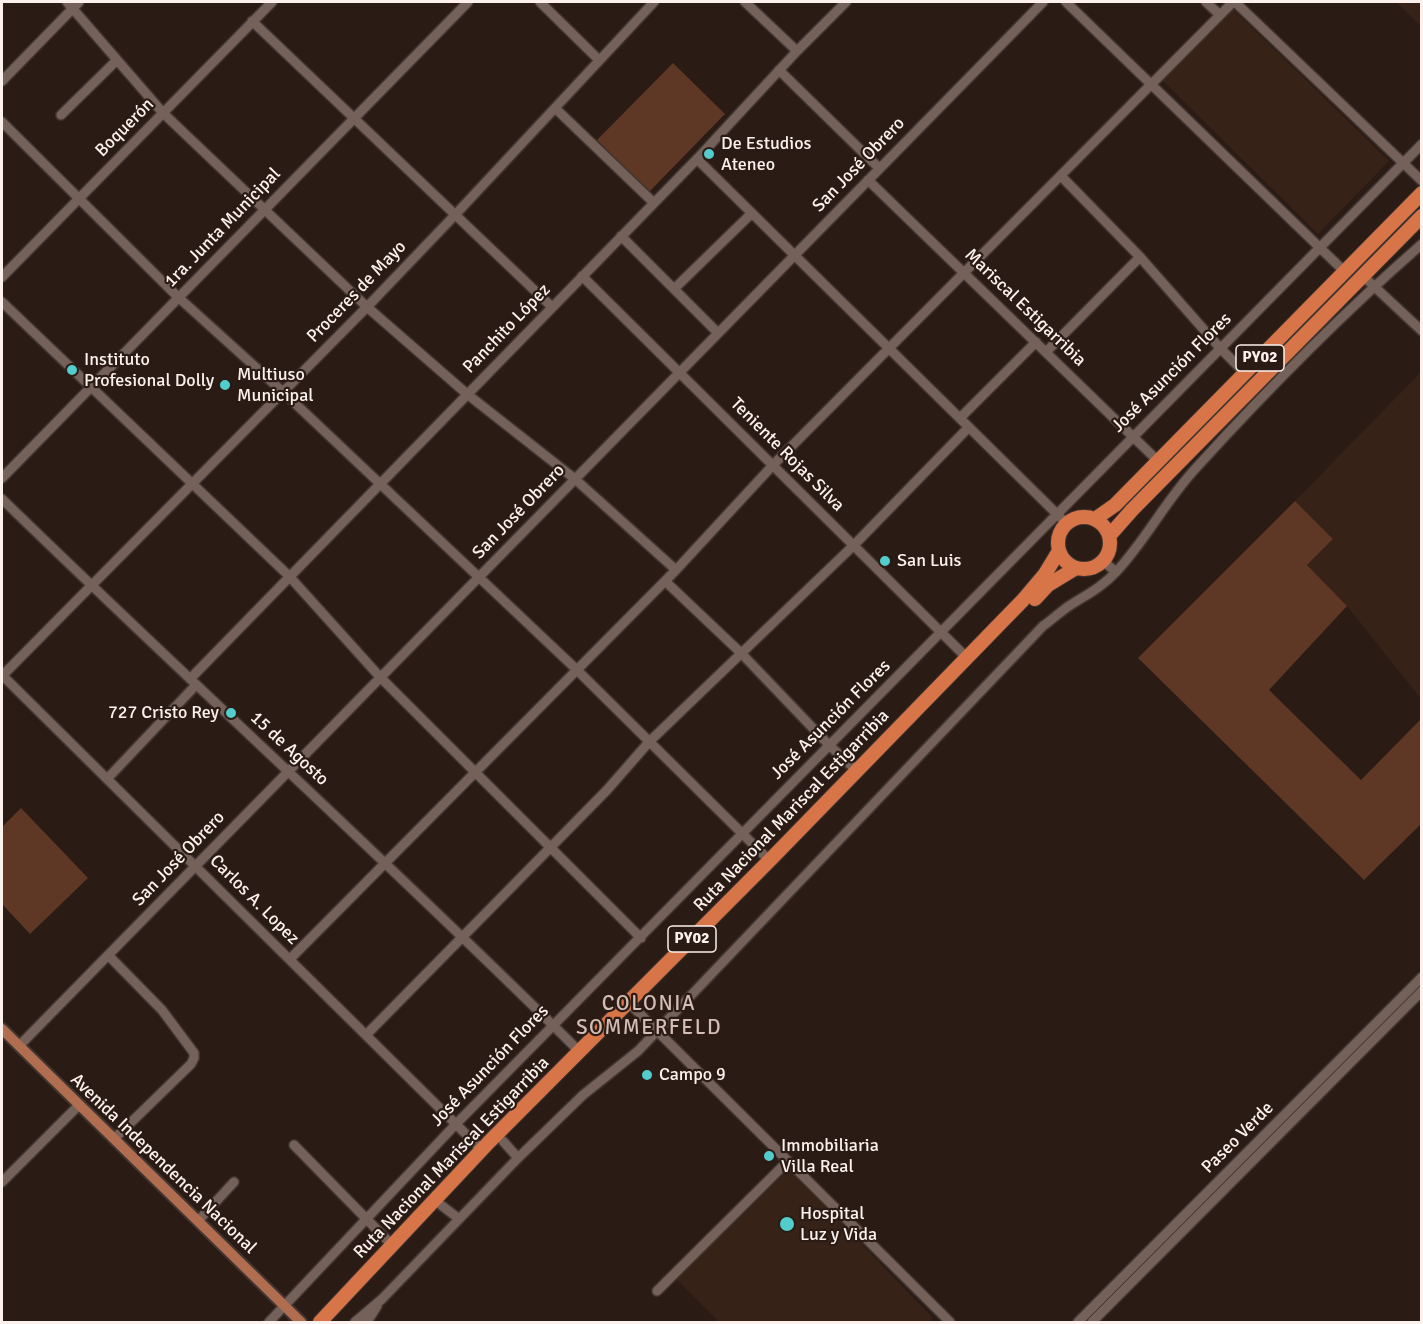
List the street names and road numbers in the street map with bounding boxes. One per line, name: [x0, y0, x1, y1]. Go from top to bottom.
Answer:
street label: Boquerón: [91, 94, 159, 162]
street label: San José Obrero: [808, 113, 910, 217]
street label: 1ra. Junta Municipal: [160, 164, 286, 292]
street label: Proceres de Mayo: [303, 236, 411, 348]
street label: Mariscal Estigarribia: [960, 245, 1090, 371]
street label: Panchito López: [459, 280, 555, 378]
street label: José Asunción Flores: [1108, 309, 1236, 437]
road number: PY02: [1236, 345, 1284, 371]
street label: Teniente Rojas Silva: [726, 394, 848, 516]
street label: San José Obrero: [468, 460, 570, 564]
street label: José Asunción Flores: [767, 656, 895, 784]
street label: Ruta Nacional Mariscal Estigarribia: [690, 706, 894, 916]
street label: 15 de Agosto: [245, 707, 333, 791]
street label: San José Obrero: [128, 807, 230, 911]
street label: Carlos A. Lopez: [205, 851, 303, 949]
road number: PY02: [668, 926, 716, 952]
street label: José Asunción Flores: [426, 1001, 554, 1131]
street label: Ruta Nacional Mariscal Estigarribia: [350, 1053, 554, 1263]
street label: Avenida Independencia Nacional: [65, 1069, 261, 1259]
street label: Paseo Verde: [1198, 1098, 1278, 1178]

